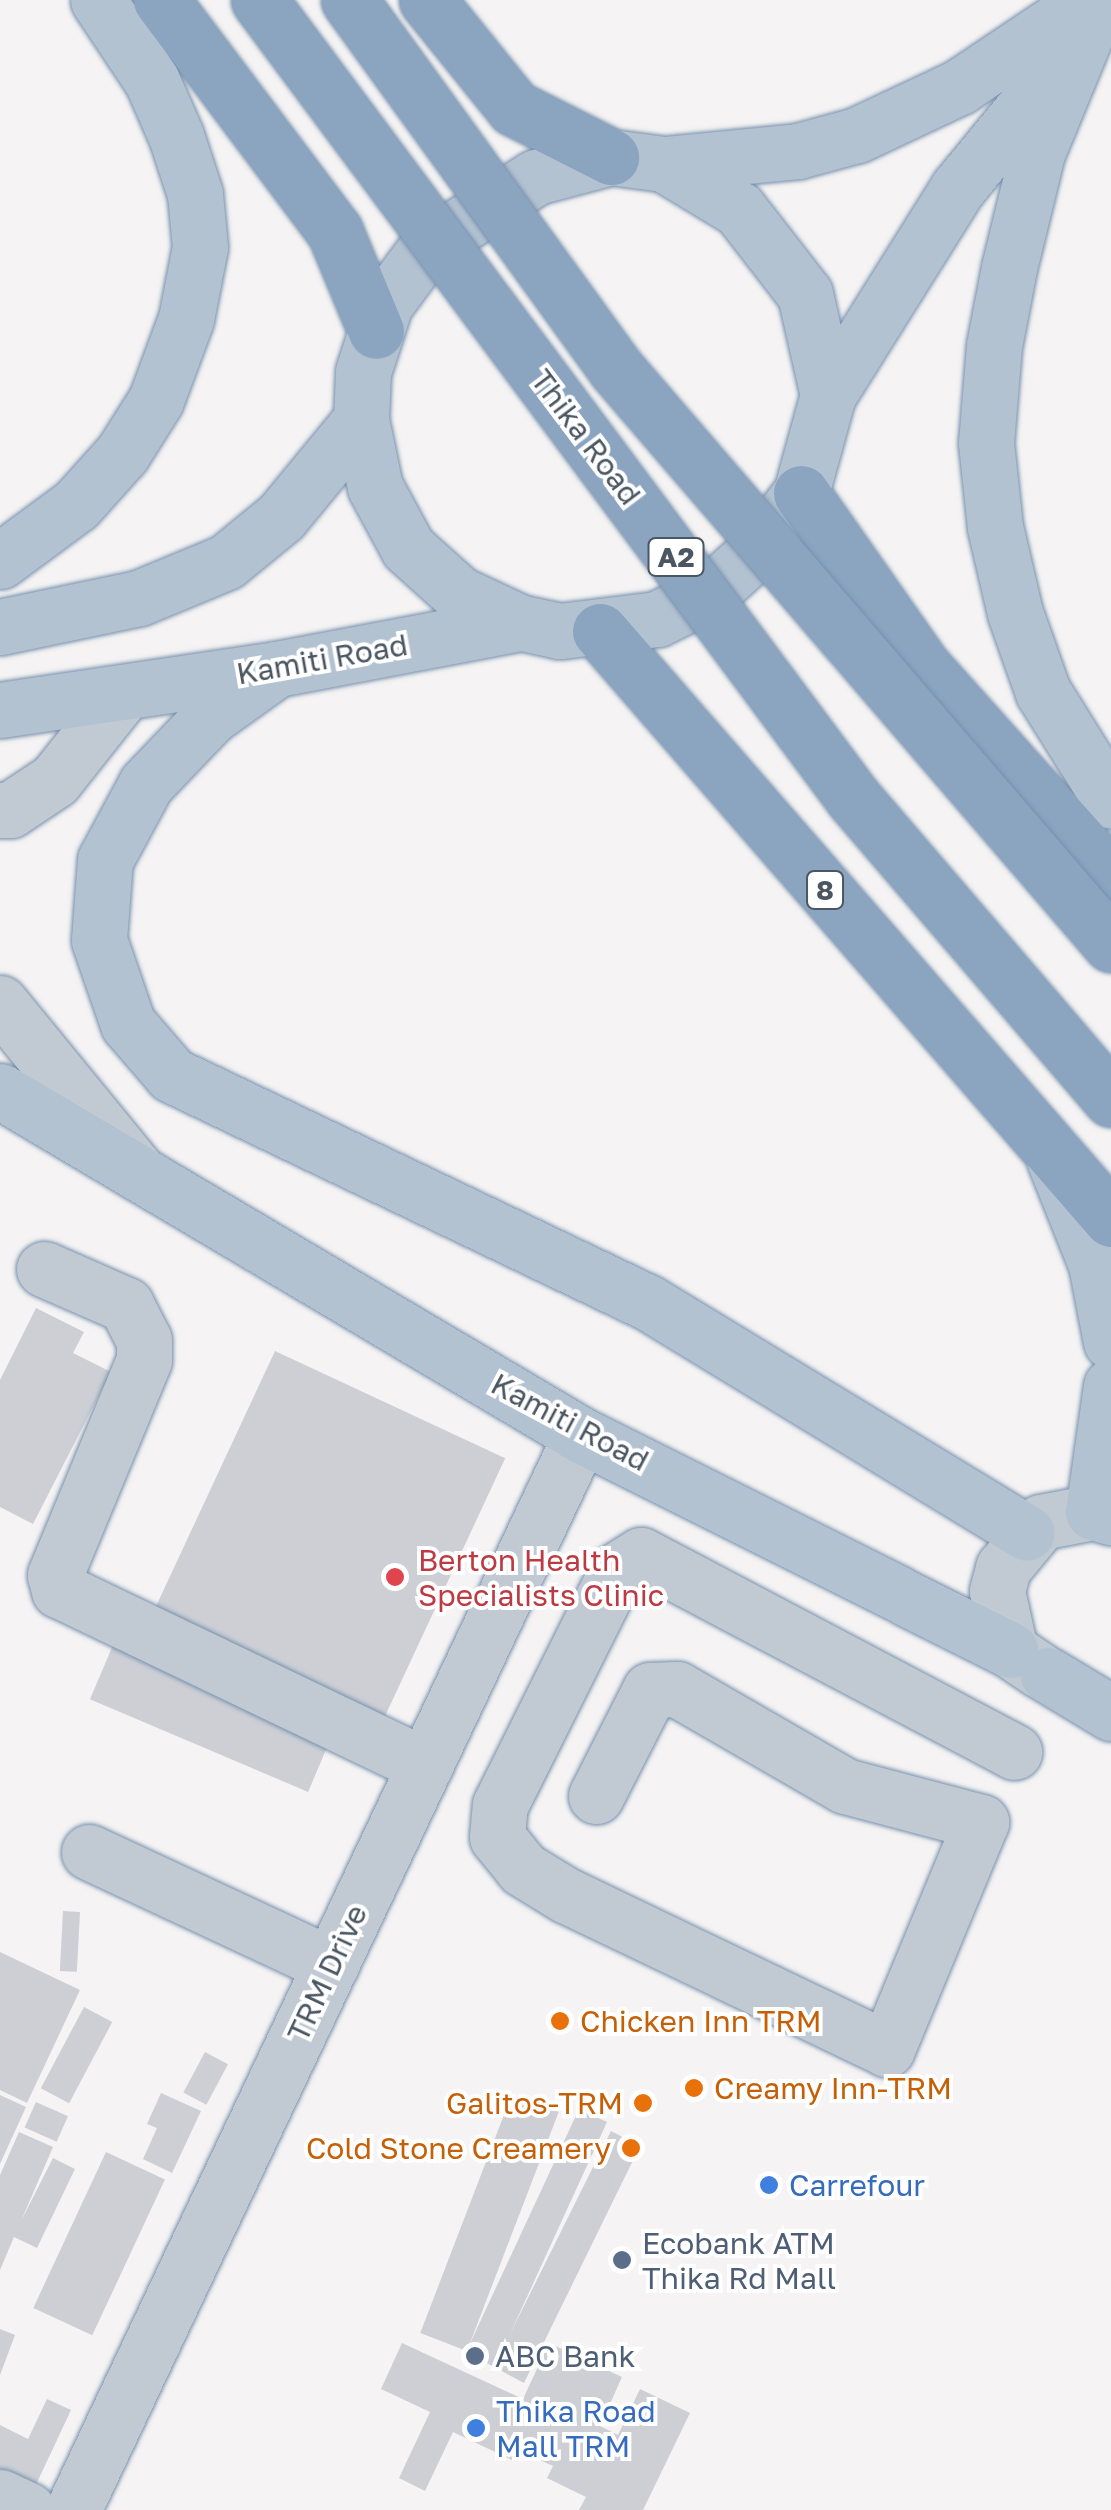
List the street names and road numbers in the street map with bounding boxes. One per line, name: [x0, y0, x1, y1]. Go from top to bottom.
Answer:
street label: Thika Road: [524, 362, 648, 512]
road number: A2: [646, 534, 706, 580]
street label: Kamiti Road: [234, 626, 410, 692]
road number: 8: [805, 867, 845, 913]
street label: Kamiti Road: [485, 1366, 655, 1478]
street label: TRM Drive: [280, 1899, 374, 2047]

